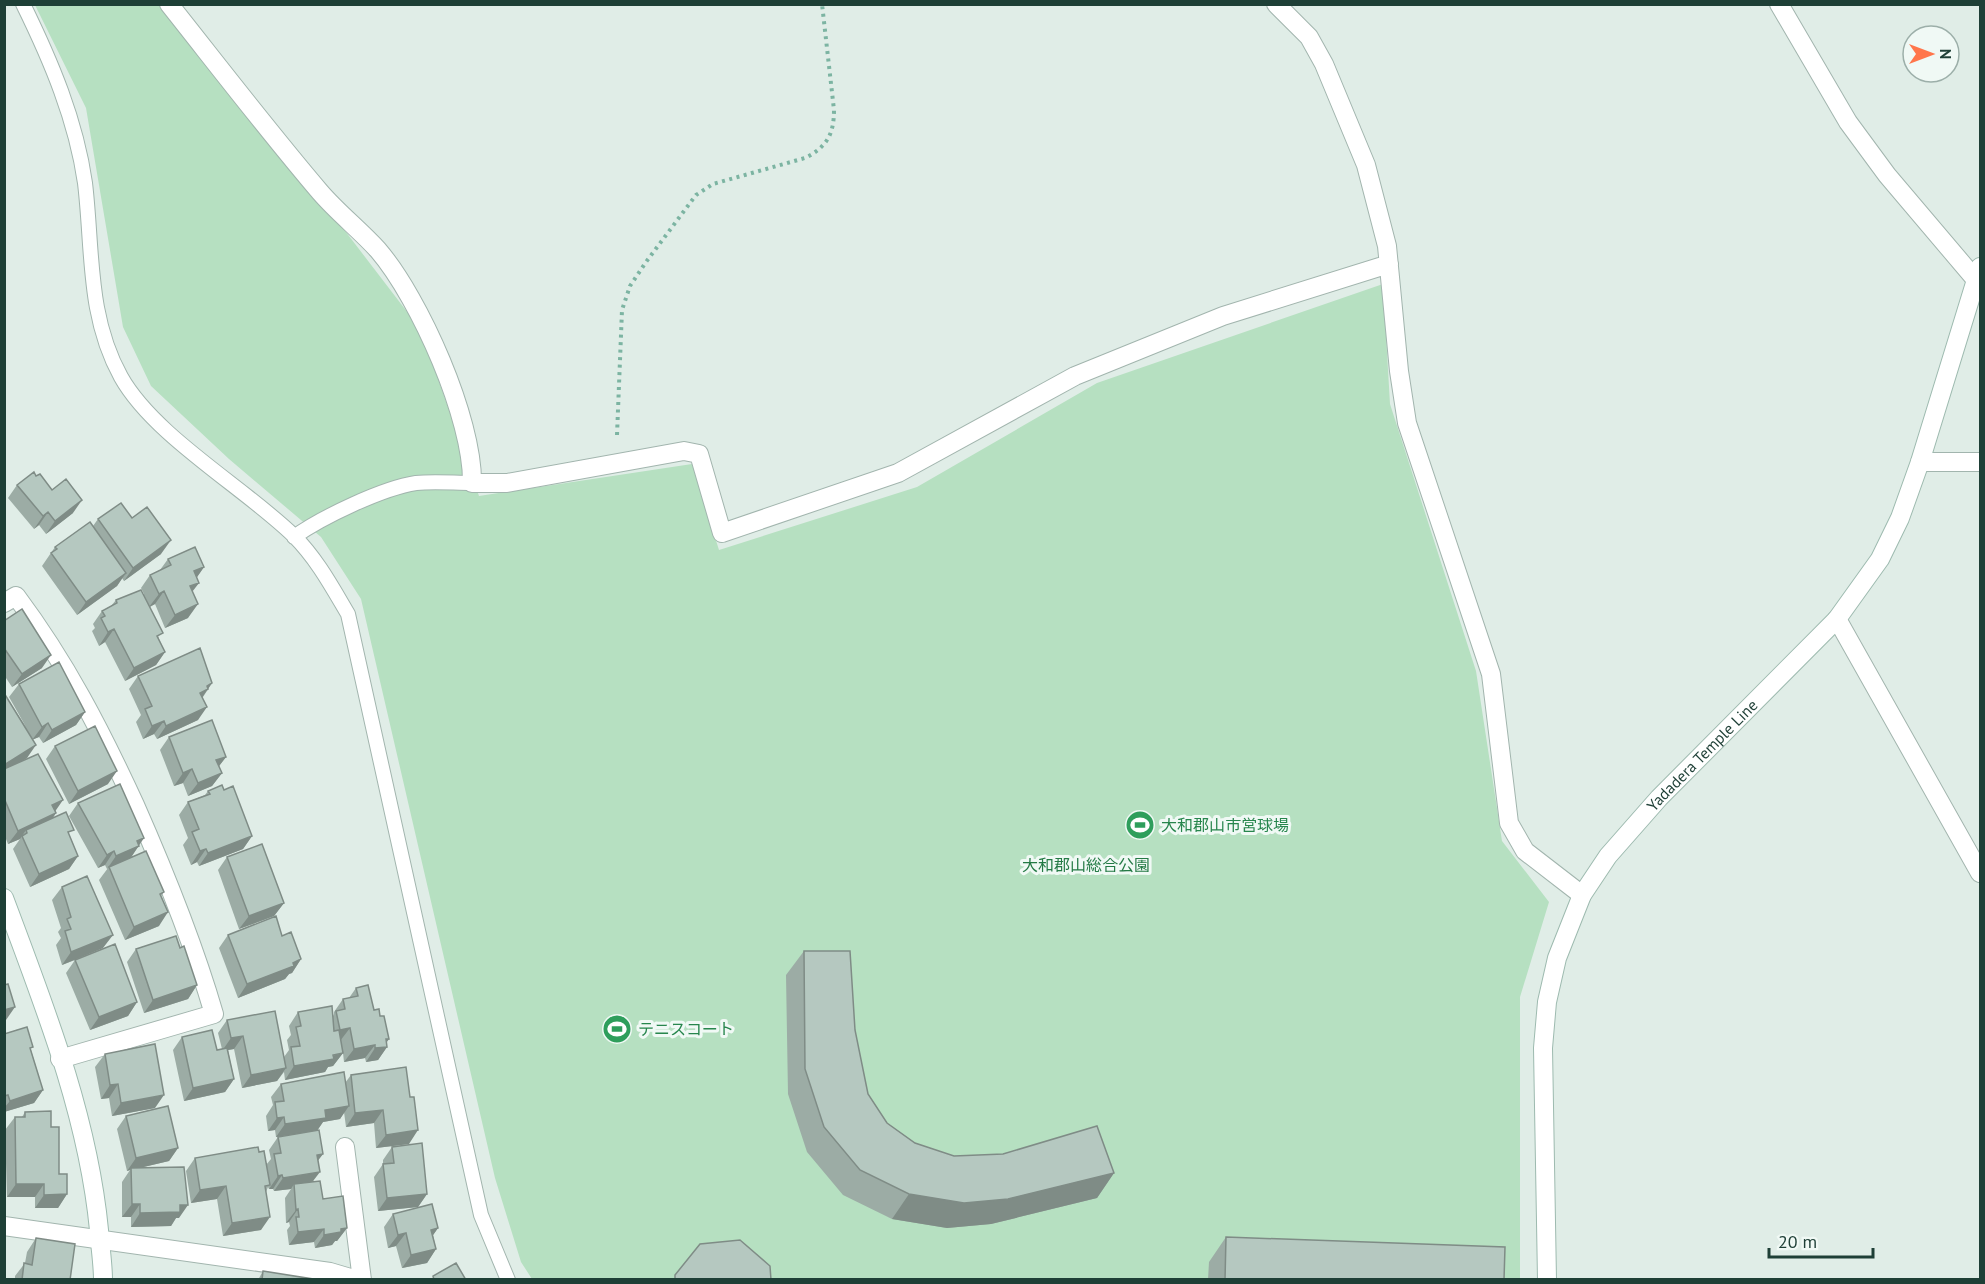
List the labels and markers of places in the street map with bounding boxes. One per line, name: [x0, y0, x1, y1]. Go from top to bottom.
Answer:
sports icon: 大和郡山市営球場: [1124, 809, 1156, 841]
place label: 大和郡山市営球場: [1161, 815, 1289, 835]
sports icon: テニスコート: [601, 1013, 633, 1045]
place label: テニスコート: [638, 1019, 734, 1039]

